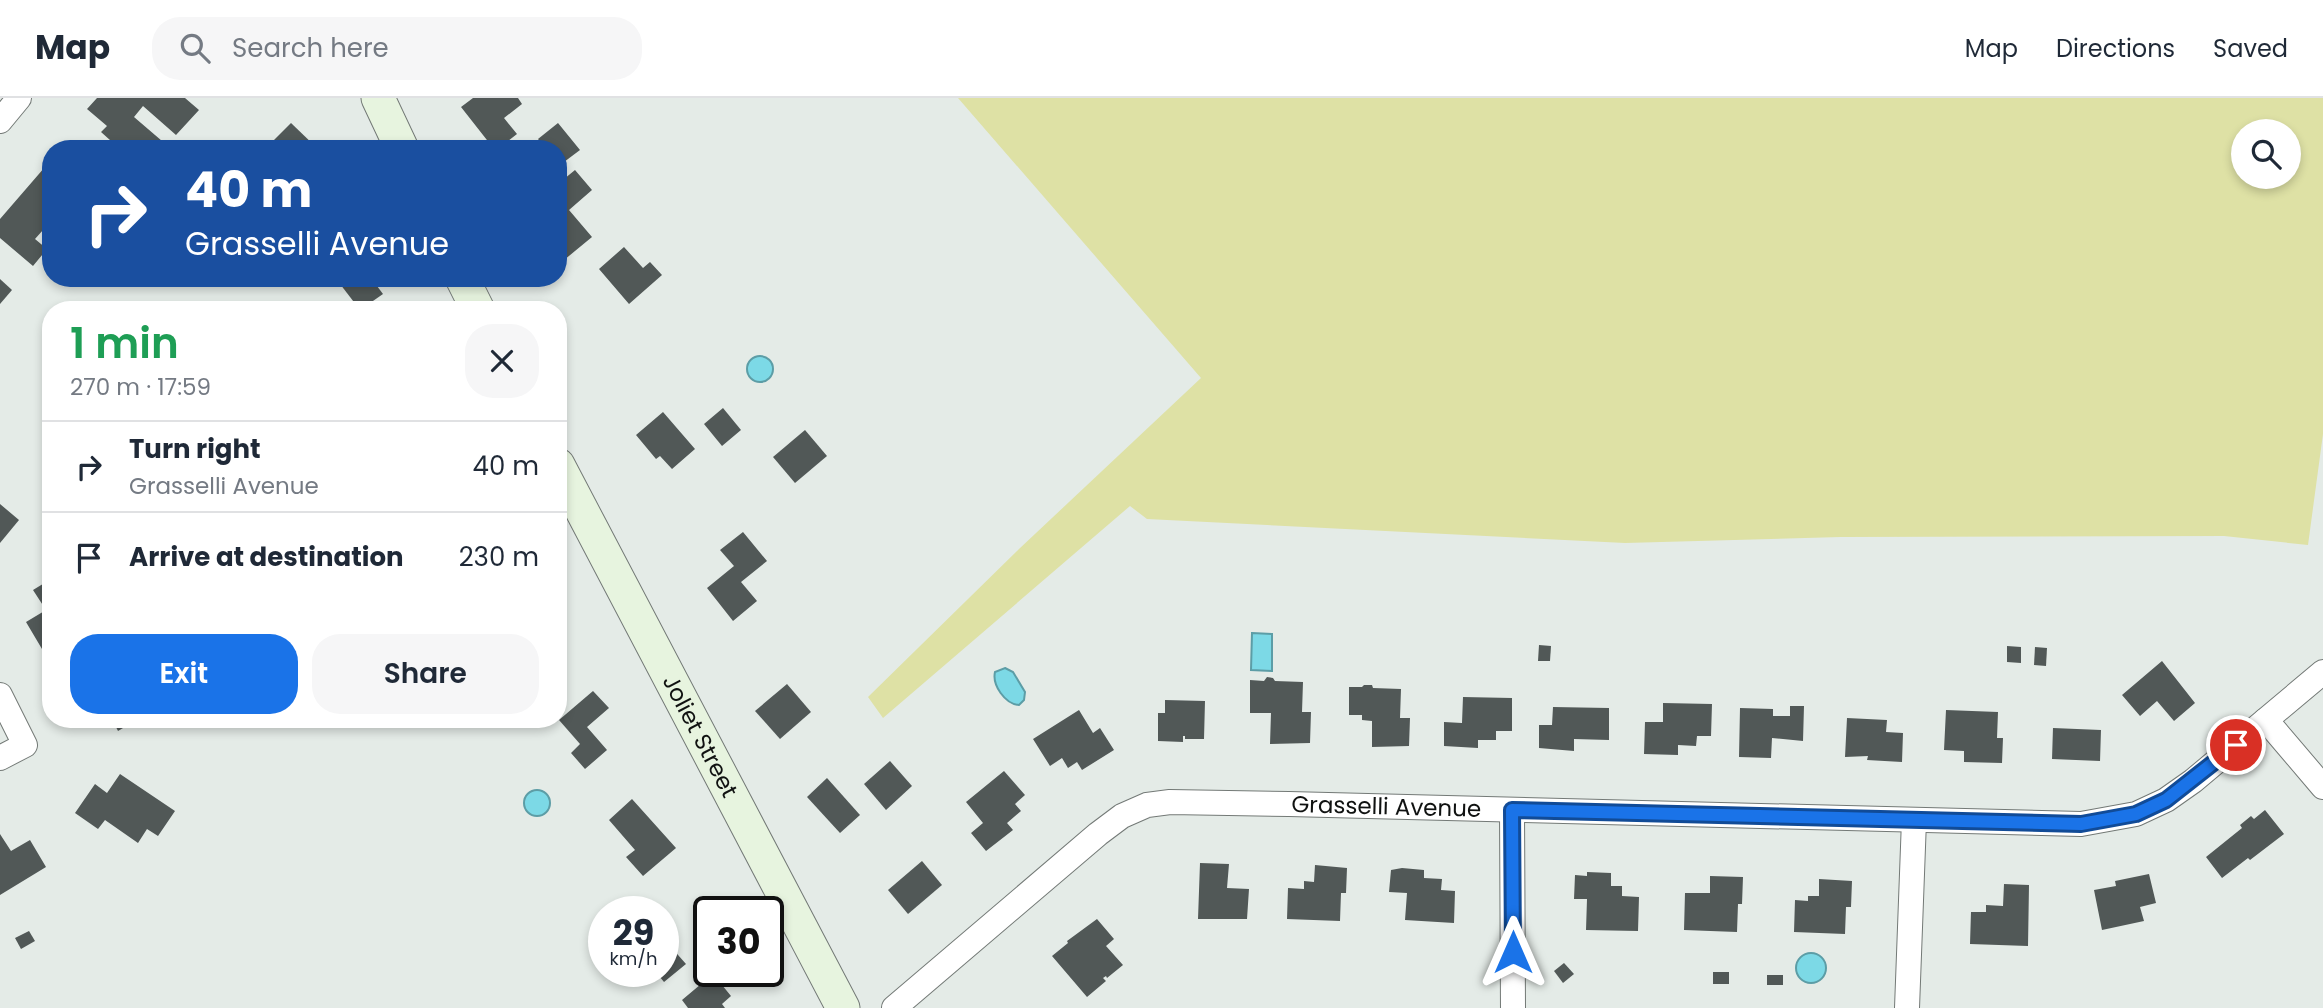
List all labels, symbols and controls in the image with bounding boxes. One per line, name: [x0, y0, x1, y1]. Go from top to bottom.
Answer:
search box: [152, 17, 642, 80]
text: Map: [35, 24, 110, 71]
icon: search: [176, 29, 214, 67]
text: Search here: [232, 30, 389, 66]
text: Map: [1965, 32, 2018, 65]
text: Directions: [2056, 32, 2175, 65]
text: Saved: [2213, 32, 2288, 65]
map controls: [2231, 119, 2301, 189]
button: search: [2231, 119, 2301, 189]
text: 40 m: [185, 156, 312, 224]
icon: right: [70, 168, 161, 259]
text: Grasselli Avenue: [185, 221, 449, 266]
text: 1 min: [70, 314, 179, 373]
button: close: [465, 324, 539, 398]
text: 270 m · 17:59: [70, 371, 211, 403]
text: Turn right: [129, 431, 261, 467]
icon: right: [70, 448, 108, 486]
text: 40 m: [473, 448, 539, 484]
text: Grasselli Avenue: [129, 470, 319, 502]
icon: arrive: [70, 539, 108, 577]
text: Arrive at destination: [129, 539, 404, 575]
text: 230 m: [459, 539, 539, 575]
button: Exit: [70, 634, 298, 714]
button: Share: [312, 634, 539, 714]
street label: Joliet Street: [655, 669, 746, 803]
pin: [2206, 715, 2266, 775]
icon: arrive: [2217, 726, 2255, 764]
street label: Grasselli Avenue: [1291, 788, 1482, 825]
speed limit sign: 30: [693, 896, 784, 987]
text: 29: [613, 908, 654, 957]
position arrow: [1476, 915, 1550, 989]
text: km/h: [610, 946, 657, 971]

